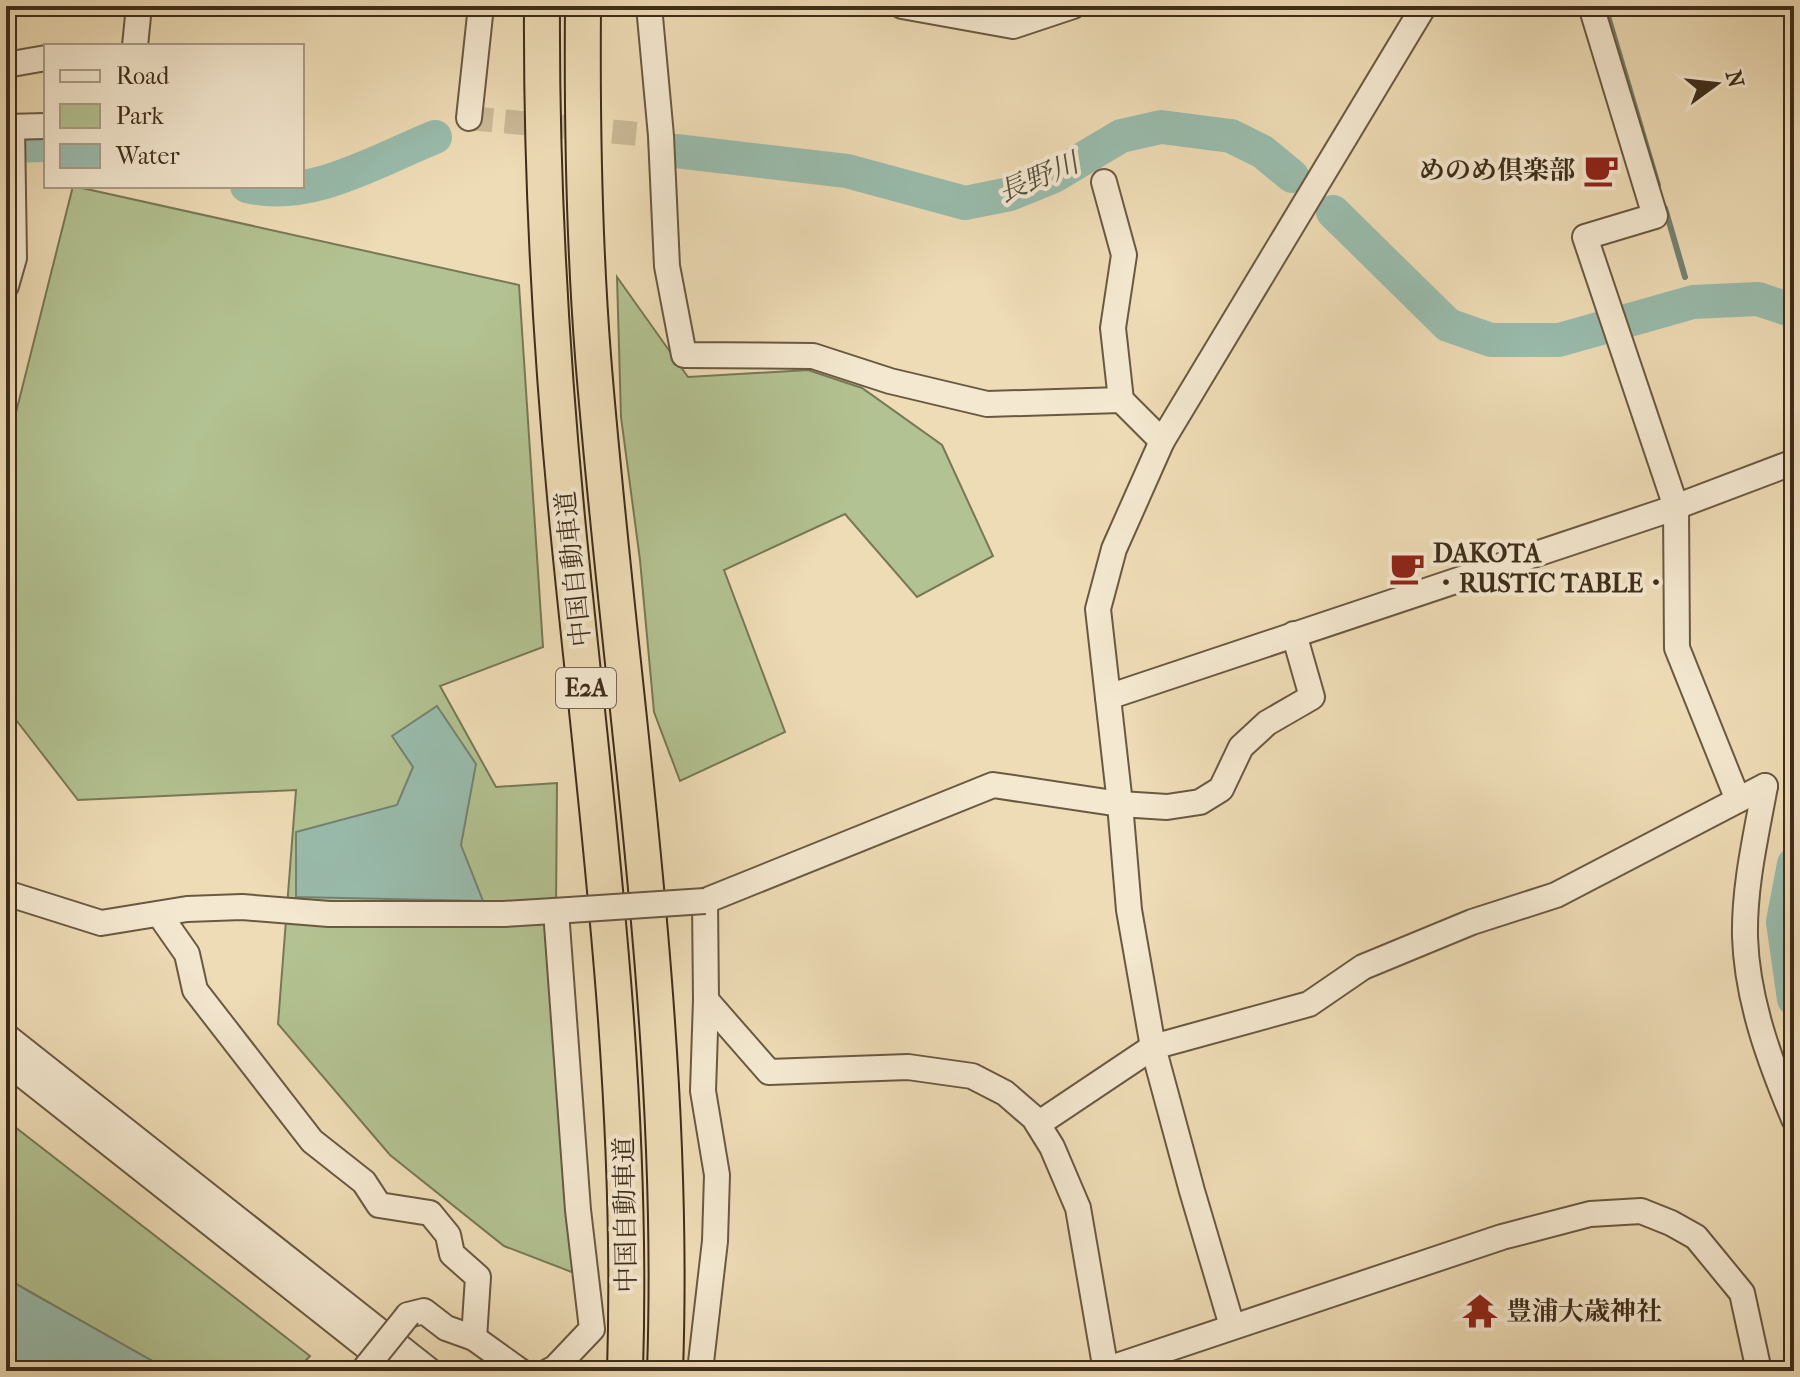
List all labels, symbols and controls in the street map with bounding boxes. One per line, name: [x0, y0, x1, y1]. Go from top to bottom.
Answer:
legend: [44, 44, 304, 188]
north arrow: [1676, 44, 1756, 124]
text: Road: [116, 62, 170, 90]
text: N: [1720, 68, 1749, 91]
text: Park: [116, 102, 164, 130]
text: Water: [115, 142, 180, 170]
water label: 長野川: [993, 145, 1086, 209]
cafe icon: めのめ倶楽部: [1582, 151, 1620, 189]
place label: めのめ倶楽部: [1419, 155, 1575, 186]
street label: 中国自動車道: [550, 490, 597, 648]
place label: DAKOTA ・RUSTIC TABLE・: [1433, 538, 1669, 599]
cafe icon: DAKOTA ・RUSTIC TABLE・: [1388, 549, 1426, 587]
road number: E2A: [556, 668, 616, 708]
street label: 中国自動車道: [609, 1137, 642, 1293]
temple icon: 豊浦大歳神社: [1461, 1292, 1499, 1330]
place label: 豊浦大歳神社: [1506, 1296, 1662, 1327]

